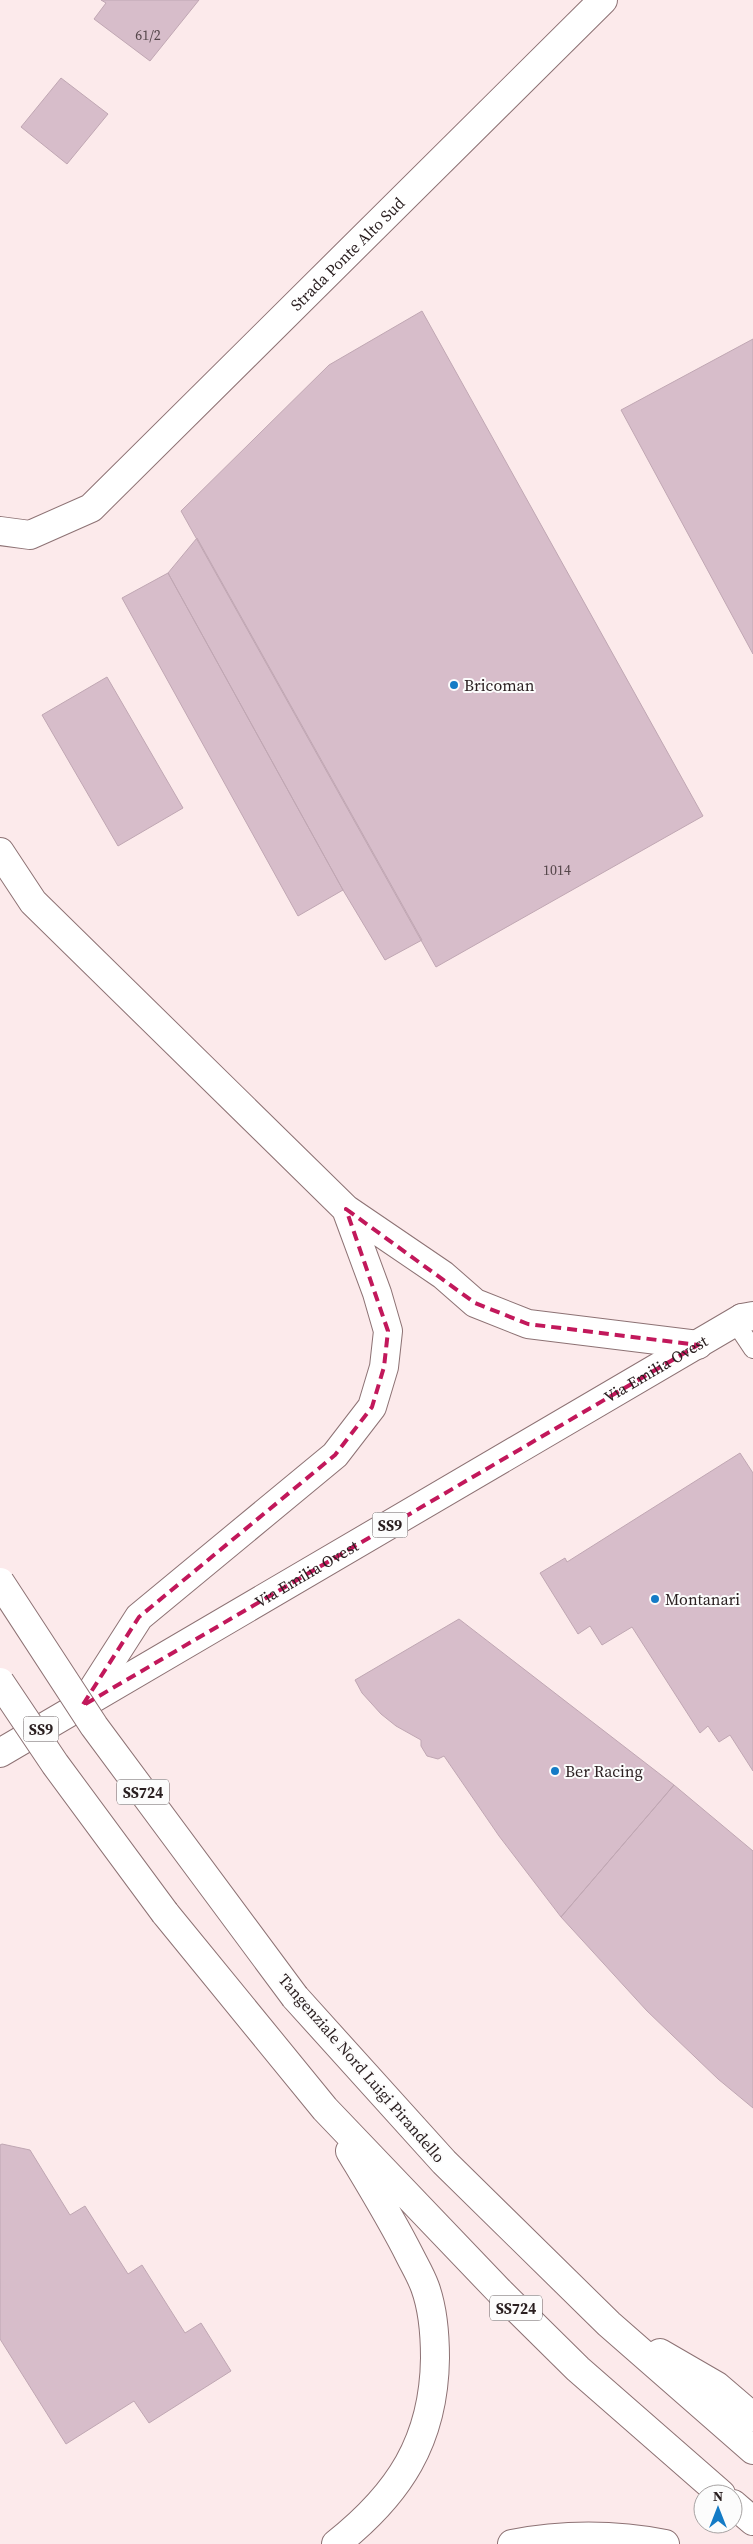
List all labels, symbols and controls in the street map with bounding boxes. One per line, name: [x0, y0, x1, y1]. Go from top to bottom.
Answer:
house number: 61/2: [135, 25, 161, 45]
street label: Strada Ponte Alto Sud: [285, 192, 409, 315]
place label: Bricoman: [464, 674, 535, 696]
marker: Bricoman: [448, 679, 460, 691]
house number: 1014: [543, 860, 571, 880]
street label: Via Emilia Ovest: [600, 1329, 712, 1408]
road number: SS9: [372, 1512, 408, 1538]
street label: Via Emilia Ovest: [250, 1534, 363, 1612]
place label: Montanari: [665, 1588, 740, 1610]
marker: Montanari: [649, 1593, 661, 1605]
road number: SS9: [23, 1716, 58, 1742]
place label: Ber Racing: [565, 1760, 643, 1782]
marker: Ber Racing: [549, 1765, 561, 1777]
road number: SS724: [117, 1780, 169, 1804]
street label: Tangenziale Nord Luigi Pirandello: [274, 1969, 450, 2167]
road number: SS724: [490, 2296, 542, 2320]
north arrow: [693, 2484, 743, 2534]
text: N: [713, 2486, 723, 2506]

